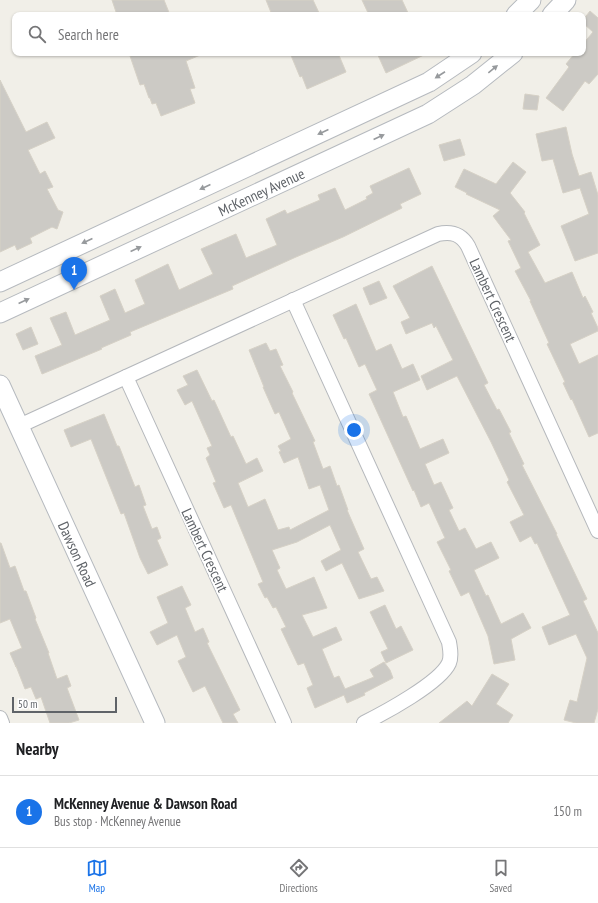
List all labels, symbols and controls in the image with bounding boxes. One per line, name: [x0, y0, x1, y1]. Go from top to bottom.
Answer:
search box: [12, 12, 586, 56]
icon: search: [26, 23, 48, 45]
text: Search here: [58, 25, 119, 44]
one-way arrow: [488, 65, 498, 73]
one-way arrow: [435, 71, 445, 79]
one-way arrow: [317, 129, 328, 135]
one-way arrow: [373, 134, 385, 140]
street label: McKenney Avenue: [215, 163, 307, 220]
one-way arrow: [199, 184, 211, 190]
one-way arrow: [81, 238, 93, 244]
one-way arrow: [130, 246, 142, 252]
street label: Lambert Crescent: [465, 255, 521, 345]
pin: 1: [61, 257, 87, 290]
one-way arrow: [19, 298, 30, 304]
your location: [344, 420, 364, 440]
street label: Lambert Crescent: [177, 505, 233, 595]
street label: Dawson Road: [54, 518, 101, 590]
scale bar: [12, 695, 117, 714]
text: 50 m: [18, 697, 37, 711]
text: Nearby: [16, 738, 59, 760]
text: McKenney Avenue & Dawson Road: [54, 794, 237, 813]
text: 1: [26, 803, 32, 820]
text: 150 m: [553, 803, 582, 820]
text: Bus stop · McKenney Avenue: [54, 813, 181, 830]
tab: Map: [86, 857, 108, 895]
tab: Directions: [280, 857, 318, 895]
tab: Saved: [489, 857, 512, 895]

